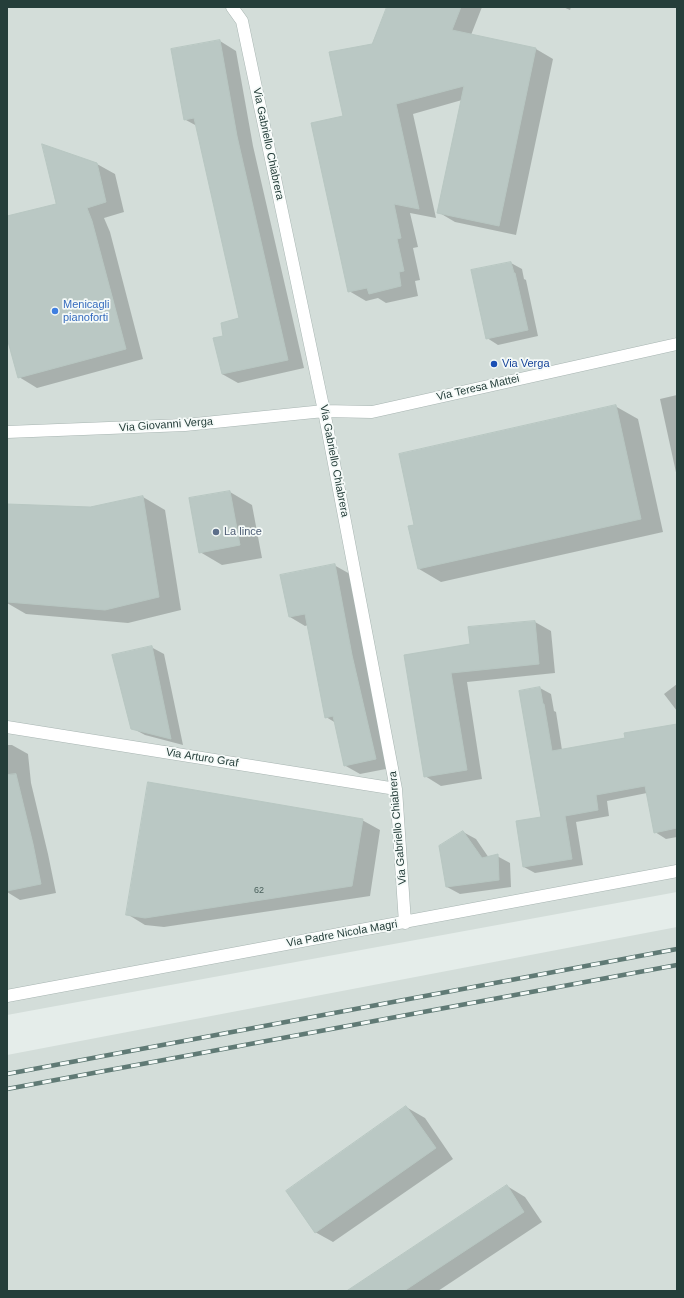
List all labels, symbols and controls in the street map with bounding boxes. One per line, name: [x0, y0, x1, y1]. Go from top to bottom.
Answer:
street label: Via Gabriello Chiabrera: [250, 87, 286, 201]
place label: Menicagli pianoforti: [63, 298, 109, 324]
marker: Menicagli pianoforti: [50, 306, 60, 316]
place label: Via Verga: [502, 357, 550, 371]
marker: Via Verga: [489, 359, 499, 369]
street label: Via Teresa Mattei: [435, 372, 521, 404]
street label: Via Gabriello Chiabrera: [317, 404, 351, 518]
street label: Via Giovanni Verga: [119, 415, 213, 435]
place label: La lince: [224, 525, 262, 539]
marker: La lince: [211, 527, 221, 537]
street label: Via Arturo Graf: [165, 746, 239, 770]
street label: Via Gabriello Chiabrera: [386, 771, 410, 885]
house number: 62: [254, 886, 264, 896]
street label: Via Padre Nicola Magri: [286, 918, 398, 950]

